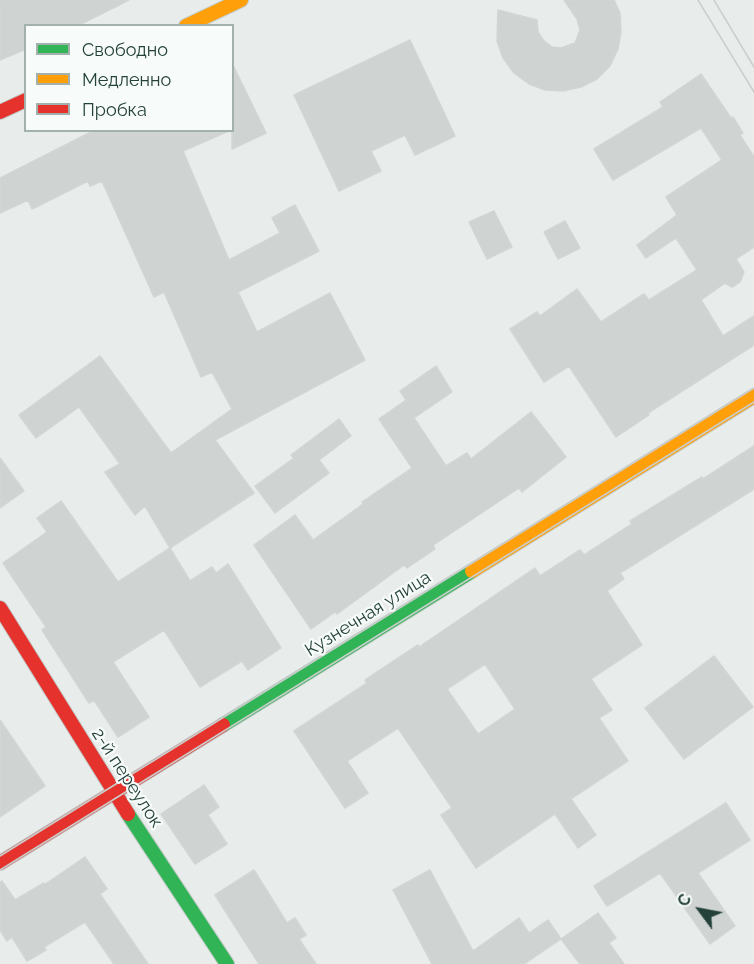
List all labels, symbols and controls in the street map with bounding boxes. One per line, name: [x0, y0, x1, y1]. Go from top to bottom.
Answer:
legend: [24, 24, 234, 132]
text: Свободно: [82, 39, 168, 60]
text: Медленно: [82, 69, 171, 90]
text: Пробка: [82, 99, 147, 120]
street label: Кузнечная улица: [301, 567, 435, 661]
street label: 2-й переулок: [87, 724, 167, 832]
north arrow: [670, 880, 730, 940]
text: С: [673, 891, 695, 910]

